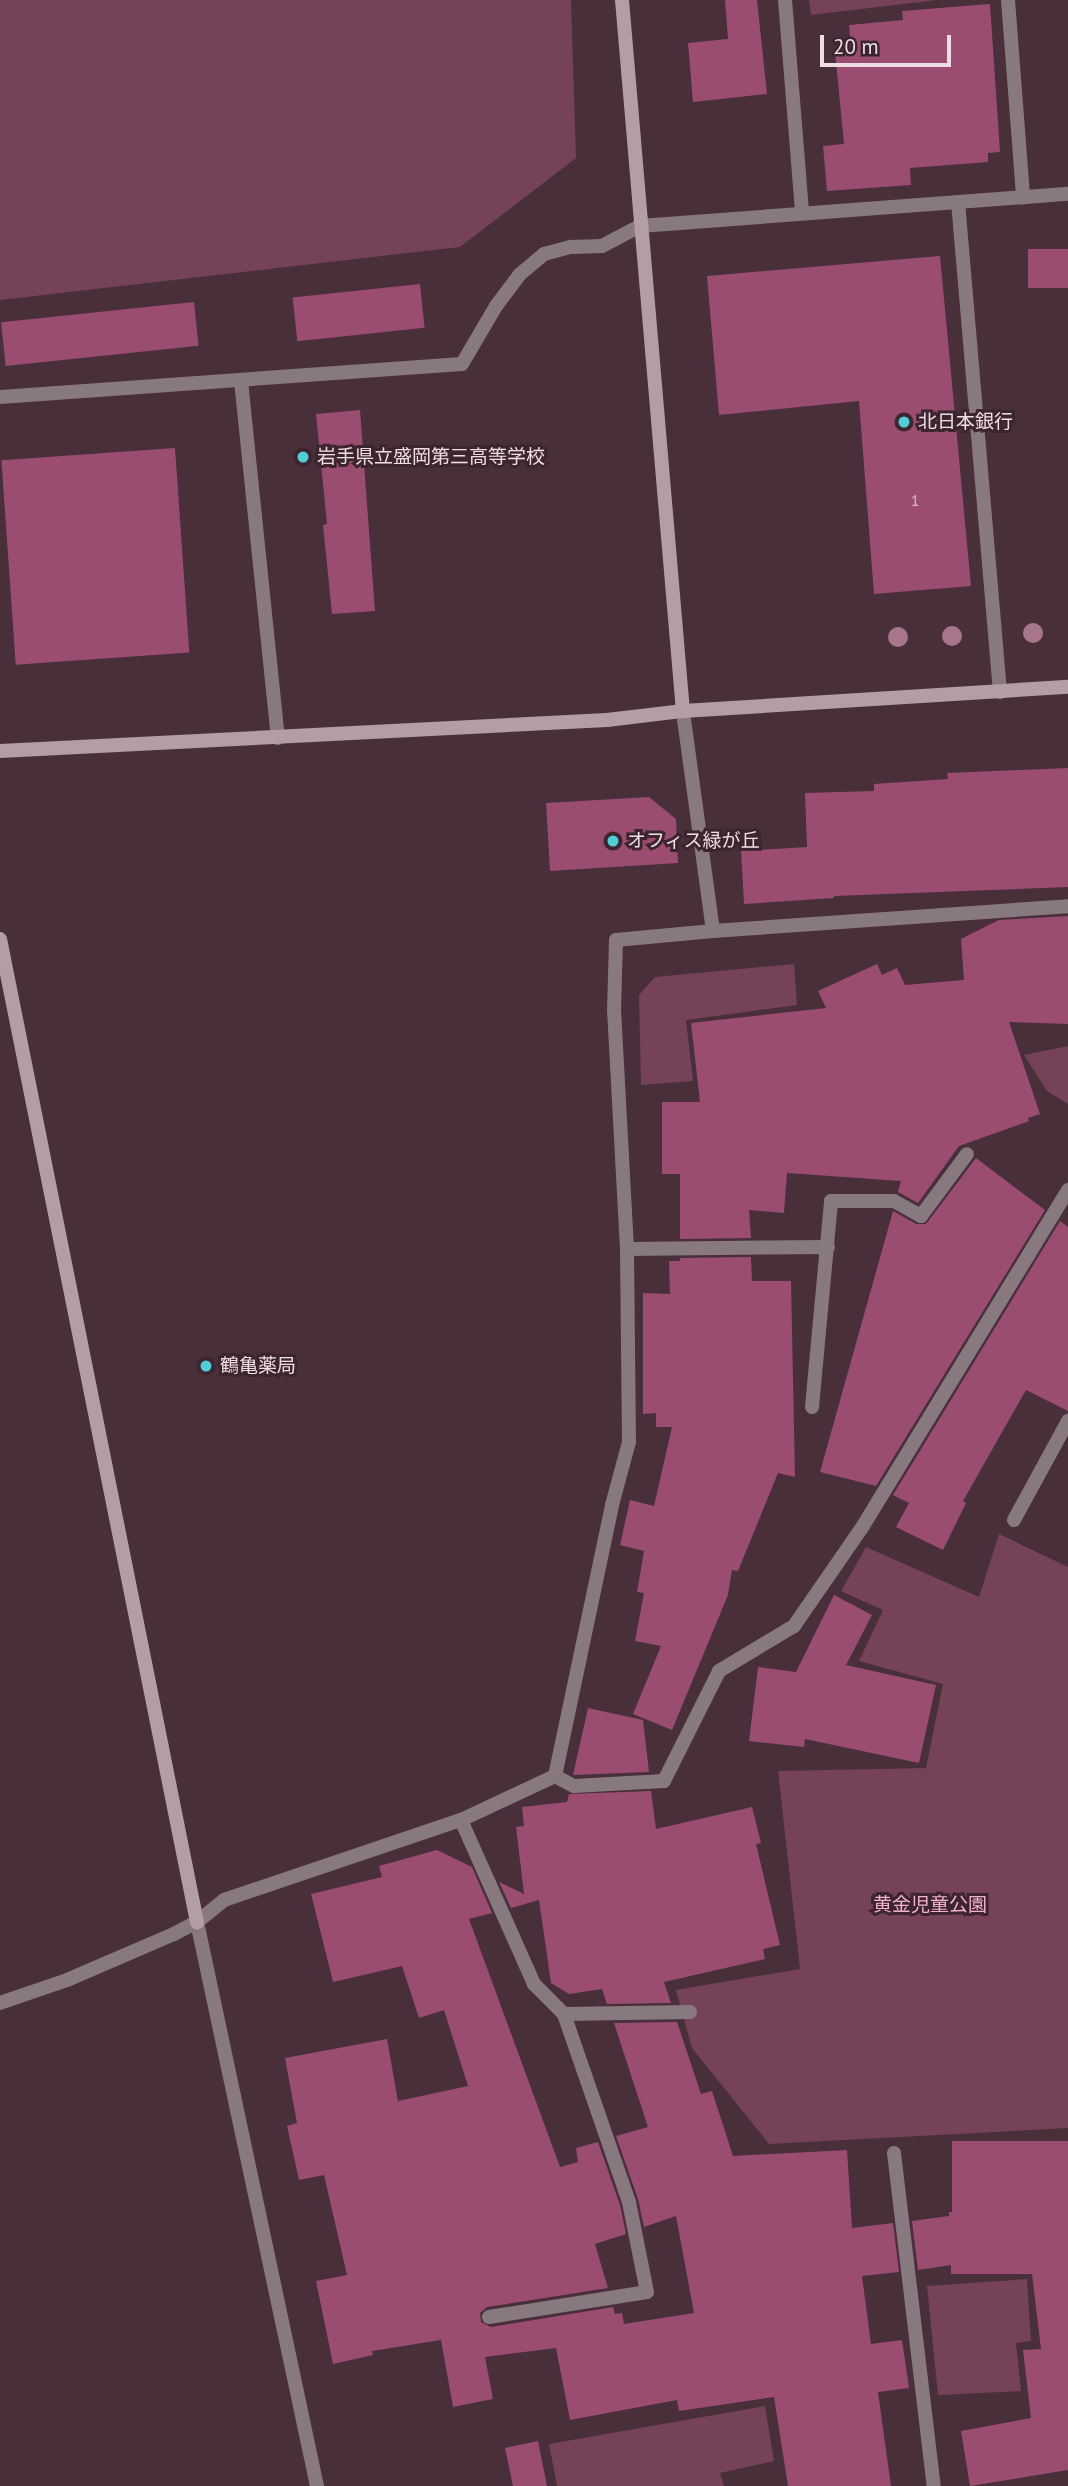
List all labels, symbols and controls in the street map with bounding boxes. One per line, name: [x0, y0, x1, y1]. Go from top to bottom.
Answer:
scale bar: [823, 21, 954, 65]
text: 20 m: [833, 33, 879, 60]
place label: 北日本銀行: [918, 411, 1013, 433]
marker: 北日本銀行: [896, 414, 912, 430]
place label: 岩手県立盛岡第三高等学校: [317, 446, 545, 468]
marker: 岩手県立盛岡第三高等学校: [295, 449, 311, 465]
house number: 1: [911, 490, 919, 510]
place label: オフィス緑が丘: [627, 830, 760, 852]
marker: オフィス緑が丘: [605, 833, 621, 849]
place label: 鶴亀薬局: [220, 1355, 296, 1377]
marker: 鶴亀薬局: [198, 1358, 214, 1374]
park label: 黄金児童公園: [873, 1894, 987, 1916]

